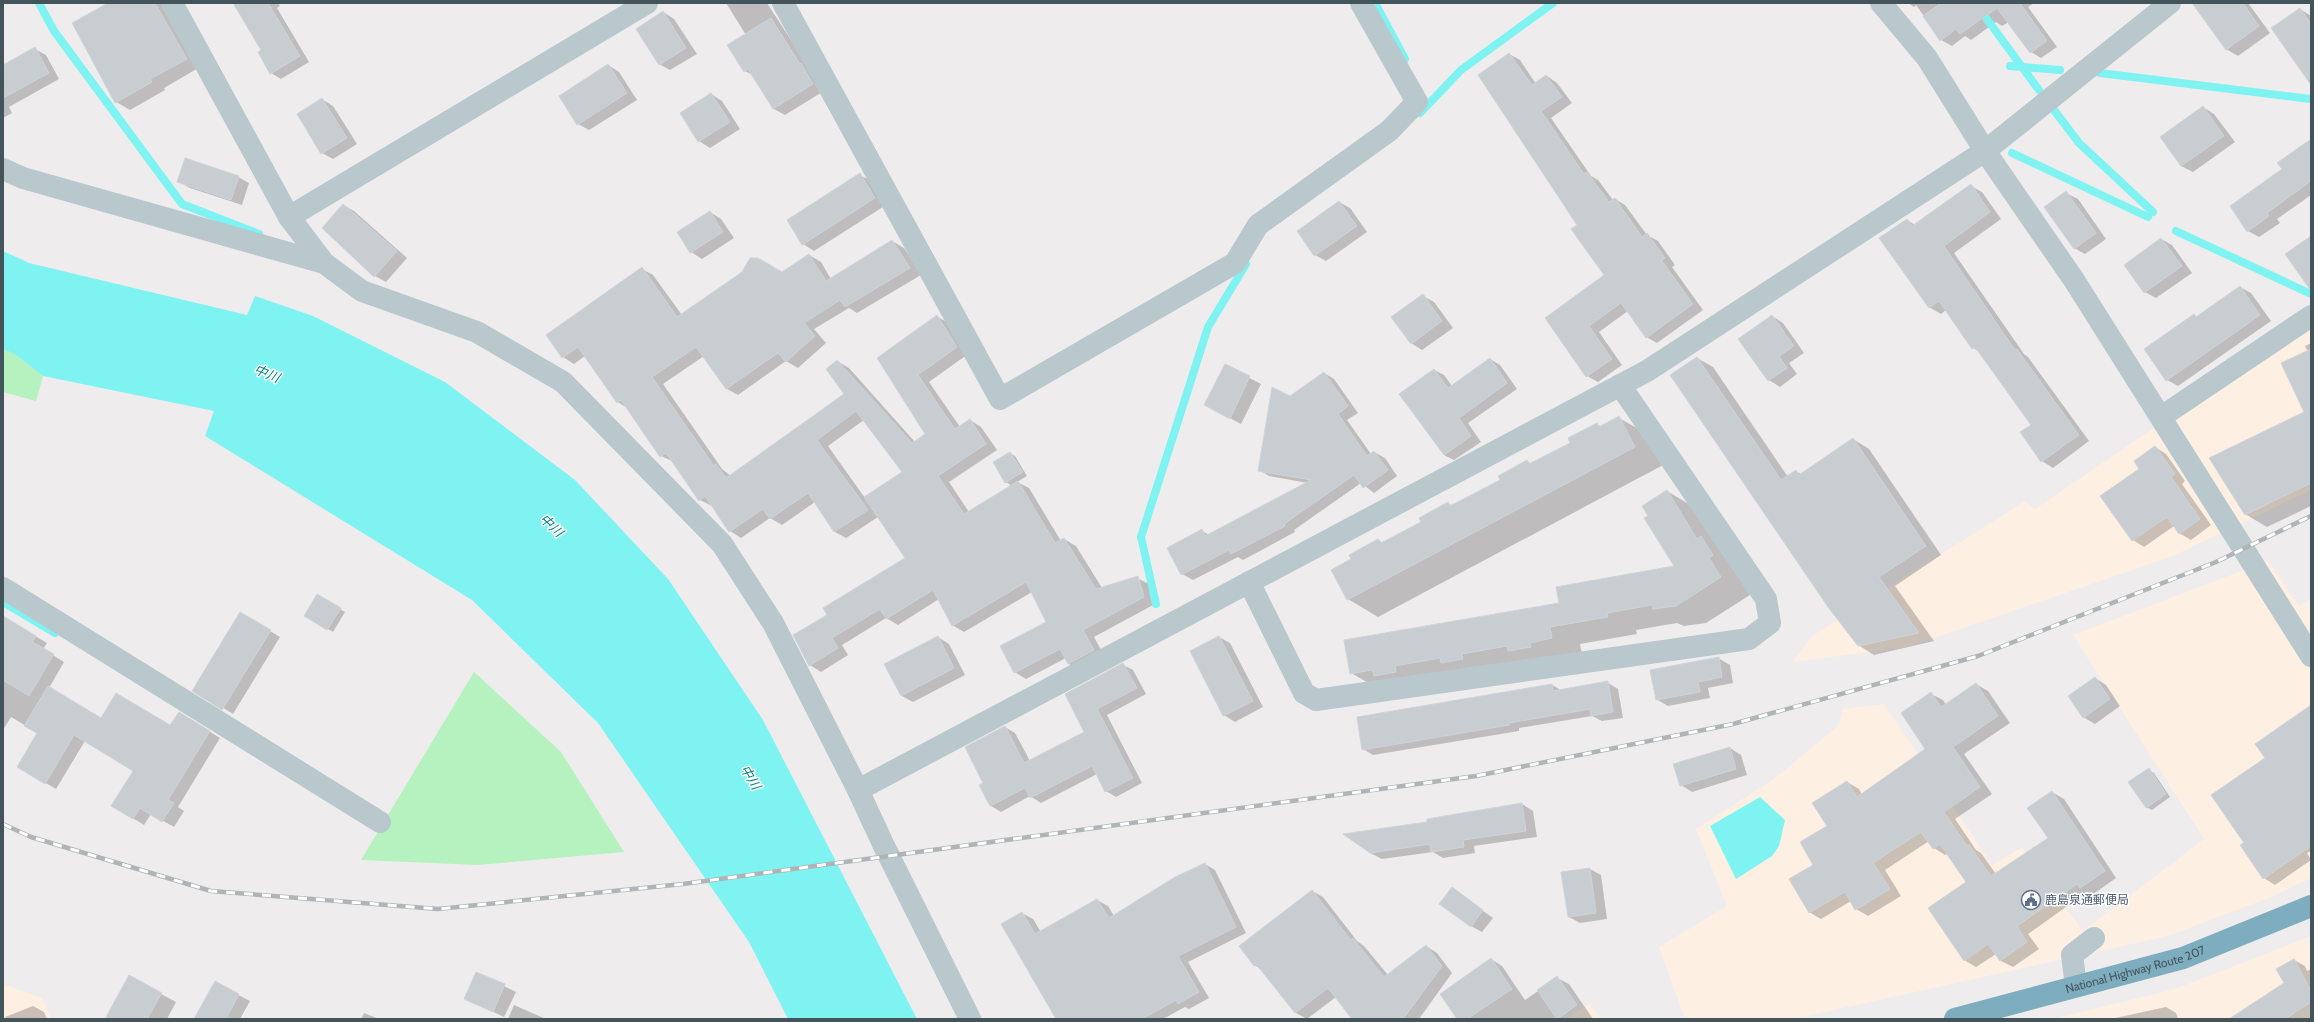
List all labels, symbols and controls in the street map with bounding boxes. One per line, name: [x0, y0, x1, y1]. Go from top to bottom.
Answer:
water label: 中川: [252, 361, 284, 386]
water label: 中川: [537, 510, 568, 541]
water label: 中川: [737, 762, 766, 794]
public building icon: 鹿島泉通郵便局: [2020, 889, 2042, 911]
place label: 鹿島泉通郵便局: [2045, 892, 2129, 907]
street label: National Highway Route 207: [2064, 942, 2207, 996]

